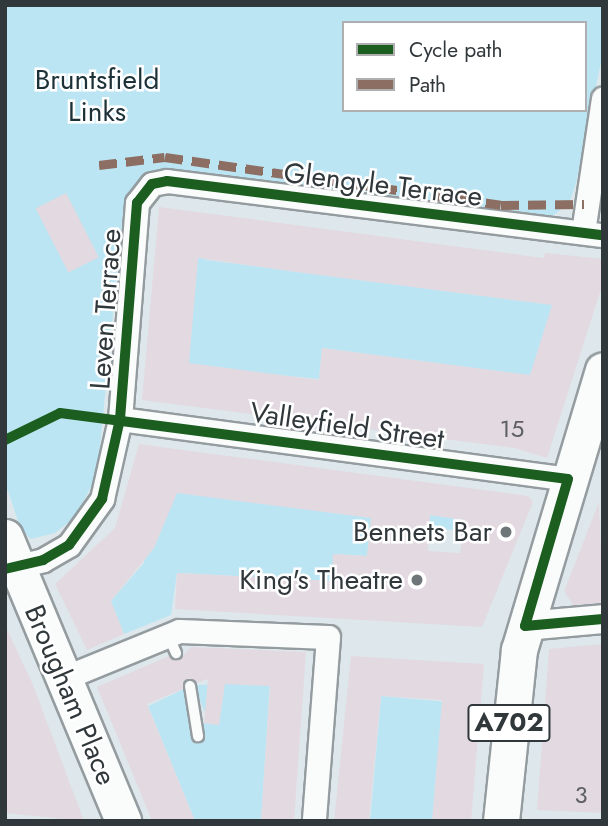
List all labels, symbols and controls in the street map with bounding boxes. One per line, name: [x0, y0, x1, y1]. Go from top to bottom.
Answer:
legend: [342, 21, 587, 112]
text: Cycle path: [409, 35, 502, 65]
park label: Bruntsfield Links: [35, 63, 159, 129]
text: Path: [409, 70, 446, 100]
street label: Glengyle Terrace: [282, 156, 484, 214]
street label: Leven Terrace: [84, 227, 128, 391]
street label: Valleyfield Street: [248, 396, 446, 456]
house number: 15: [500, 415, 524, 443]
place label: Bennets Bar: [353, 515, 492, 549]
marker: Bennets Bar: [498, 524, 514, 540]
place label: King's Theatre: [239, 563, 403, 597]
marker: King's Theatre: [409, 572, 425, 588]
street label: Brougham Place: [17, 600, 123, 790]
road number: A702: [467, 701, 551, 746]
house number: 3: [574, 781, 588, 809]

